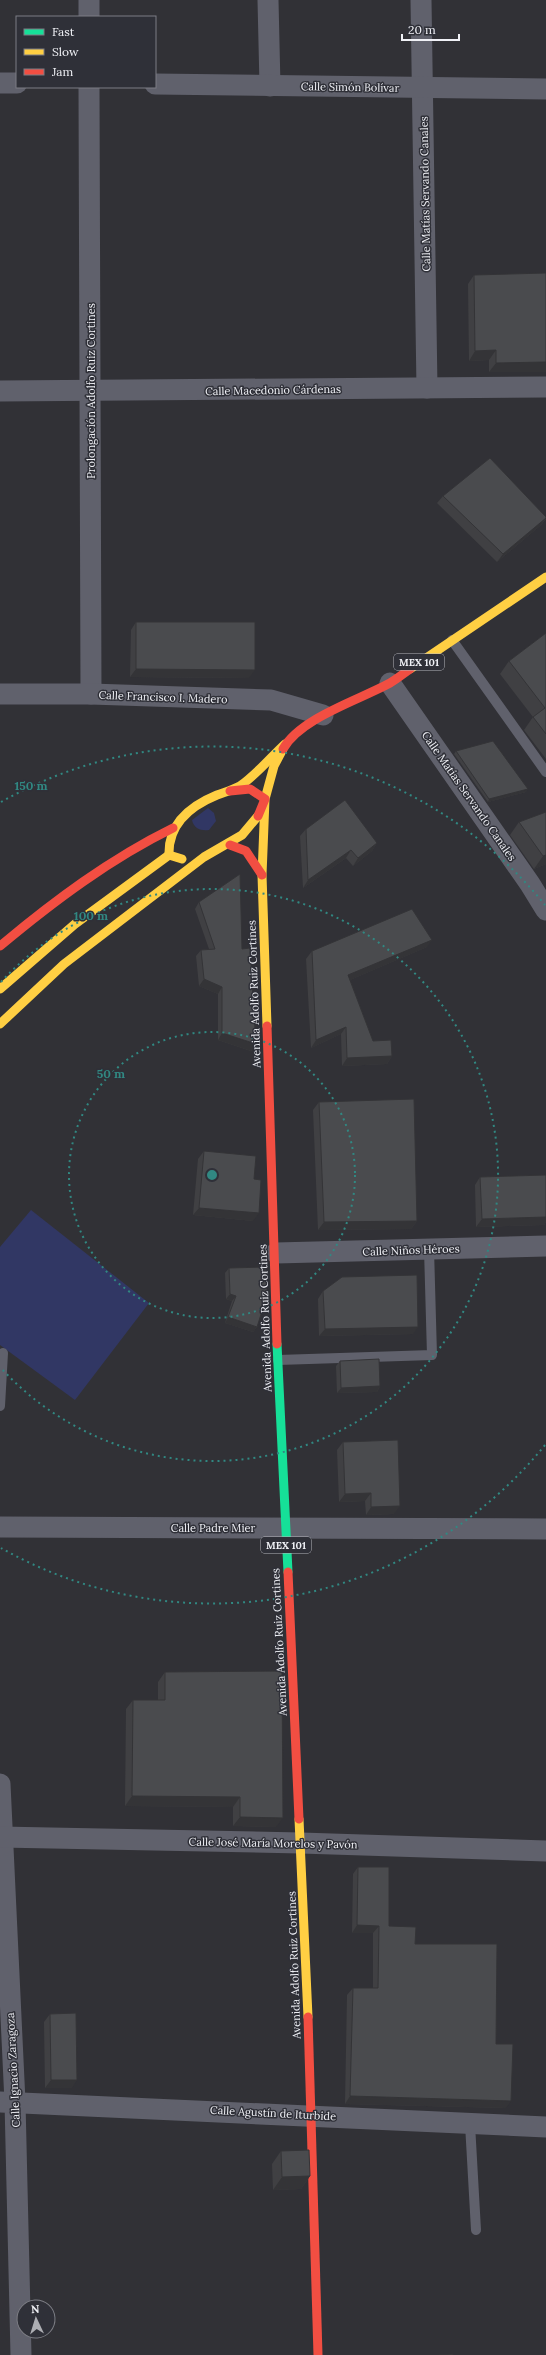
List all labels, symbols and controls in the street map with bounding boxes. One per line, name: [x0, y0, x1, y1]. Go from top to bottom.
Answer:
legend: [16, 16, 156, 88]
scale bar: [402, 16, 459, 42]
text: 20 m: [408, 22, 436, 37]
text: Fast: [52, 24, 75, 39]
text: Slow: [52, 44, 79, 59]
text: Jam: [51, 64, 73, 79]
street label: Calle Simón Bolívar: [301, 79, 400, 95]
street label: Calle Matías Servando Canales: [417, 116, 433, 272]
street label: Prolongación Adolfo Ruiz Cortines: [84, 303, 98, 479]
street label: Calle Macedonio Cárdenas: [205, 382, 341, 398]
road number: MEX 101: [394, 654, 444, 670]
street label: Calle Francisco I. Madero: [98, 688, 228, 706]
street label: Calle Matías Servando Canales: [419, 728, 519, 864]
text: 150 m: [14, 778, 48, 793]
text: 100 m: [74, 908, 108, 923]
street label: Avenida Adolfo Ruiz Cortines: [244, 920, 264, 1069]
text: 50 m: [97, 1066, 125, 1081]
centre of rings: [205, 1168, 219, 1182]
street label: Calle Niños Héroes: [362, 1241, 460, 1259]
street label: Avenida Adolfo Ruiz Cortines: [255, 1244, 275, 1393]
street label: Calle Padre Mier: [171, 1521, 255, 1535]
road number: MEX 101: [261, 1537, 311, 1553]
street label: Avenida Adolfo Ruiz Cortines: [268, 1568, 290, 1717]
street label: Calle José María Morelos y Pavón: [188, 1835, 358, 1851]
street label: Avenida Adolfo Ruiz Cortines: [284, 1891, 304, 2040]
street label: Calle Ignacio Zaragoza: [3, 2012, 23, 2128]
street label: Calle Agustín de Iturbide: [210, 2103, 336, 2123]
north arrow: [16, 2299, 56, 2339]
text: N: [31, 2302, 41, 2316]

